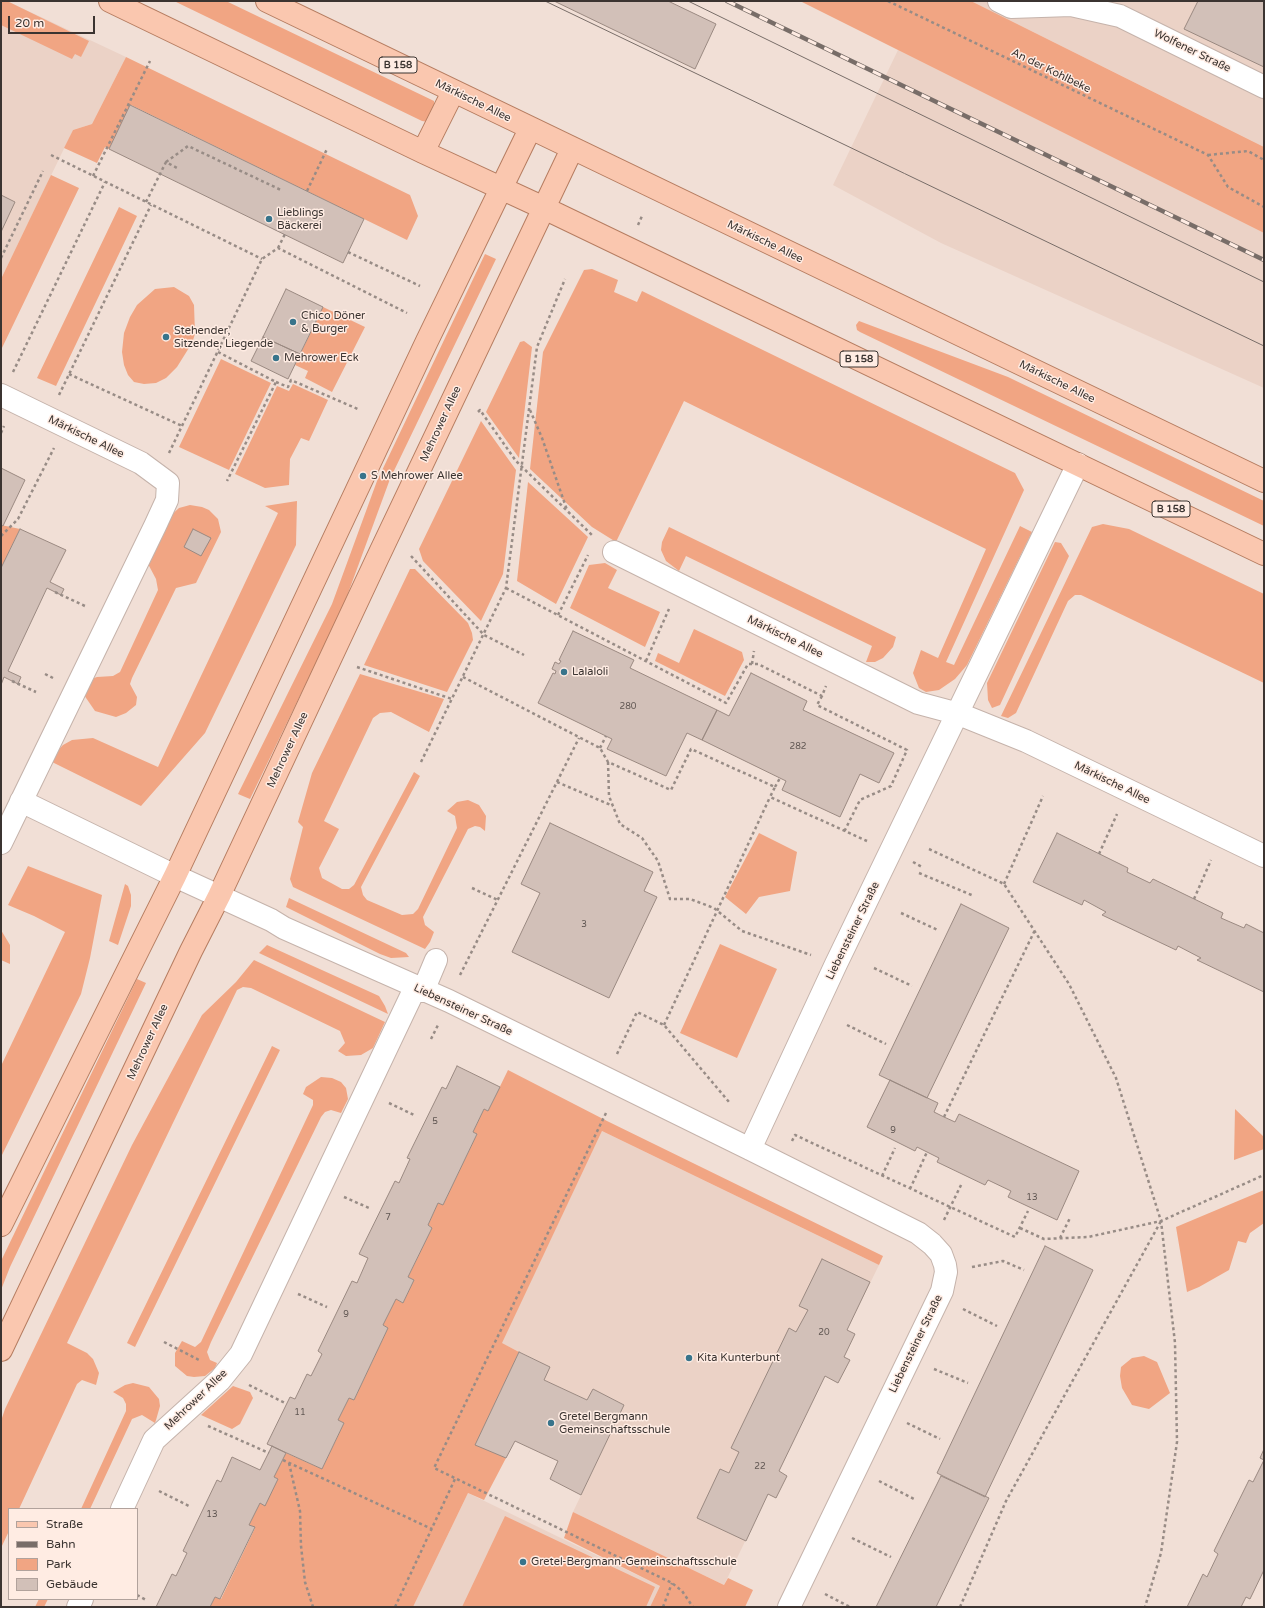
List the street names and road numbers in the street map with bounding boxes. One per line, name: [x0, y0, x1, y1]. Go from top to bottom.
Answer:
street label: Wolfener Straße: [1151, 27, 1233, 75]
street label: An der Kohlbeke: [1009, 46, 1093, 96]
road number: B 158: [379, 57, 417, 73]
street label: Märkische Allee: [433, 77, 513, 125]
street label: Märkische Allee: [725, 218, 805, 266]
road number: B 158: [840, 351, 878, 367]
street label: Märkische Allee: [1017, 358, 1097, 406]
street label: Mehrower Allee: [418, 384, 464, 464]
street label: Märkische Allee: [46, 413, 126, 461]
road number: B 158: [1152, 501, 1190, 517]
street label: Märkische Allee: [745, 613, 825, 661]
street label: Mehrower Allee: [265, 710, 311, 790]
street label: Märkische Allee: [1072, 759, 1152, 807]
street label: Liebensteiner Straße: [823, 880, 883, 982]
street label: Liebensteiner Straße: [411, 981, 515, 1039]
street label: Mehrower Allee: [125, 1002, 171, 1082]
street label: Liebensteiner Straße: [886, 1293, 946, 1395]
street label: Mehrower Allee: [162, 1367, 230, 1433]

